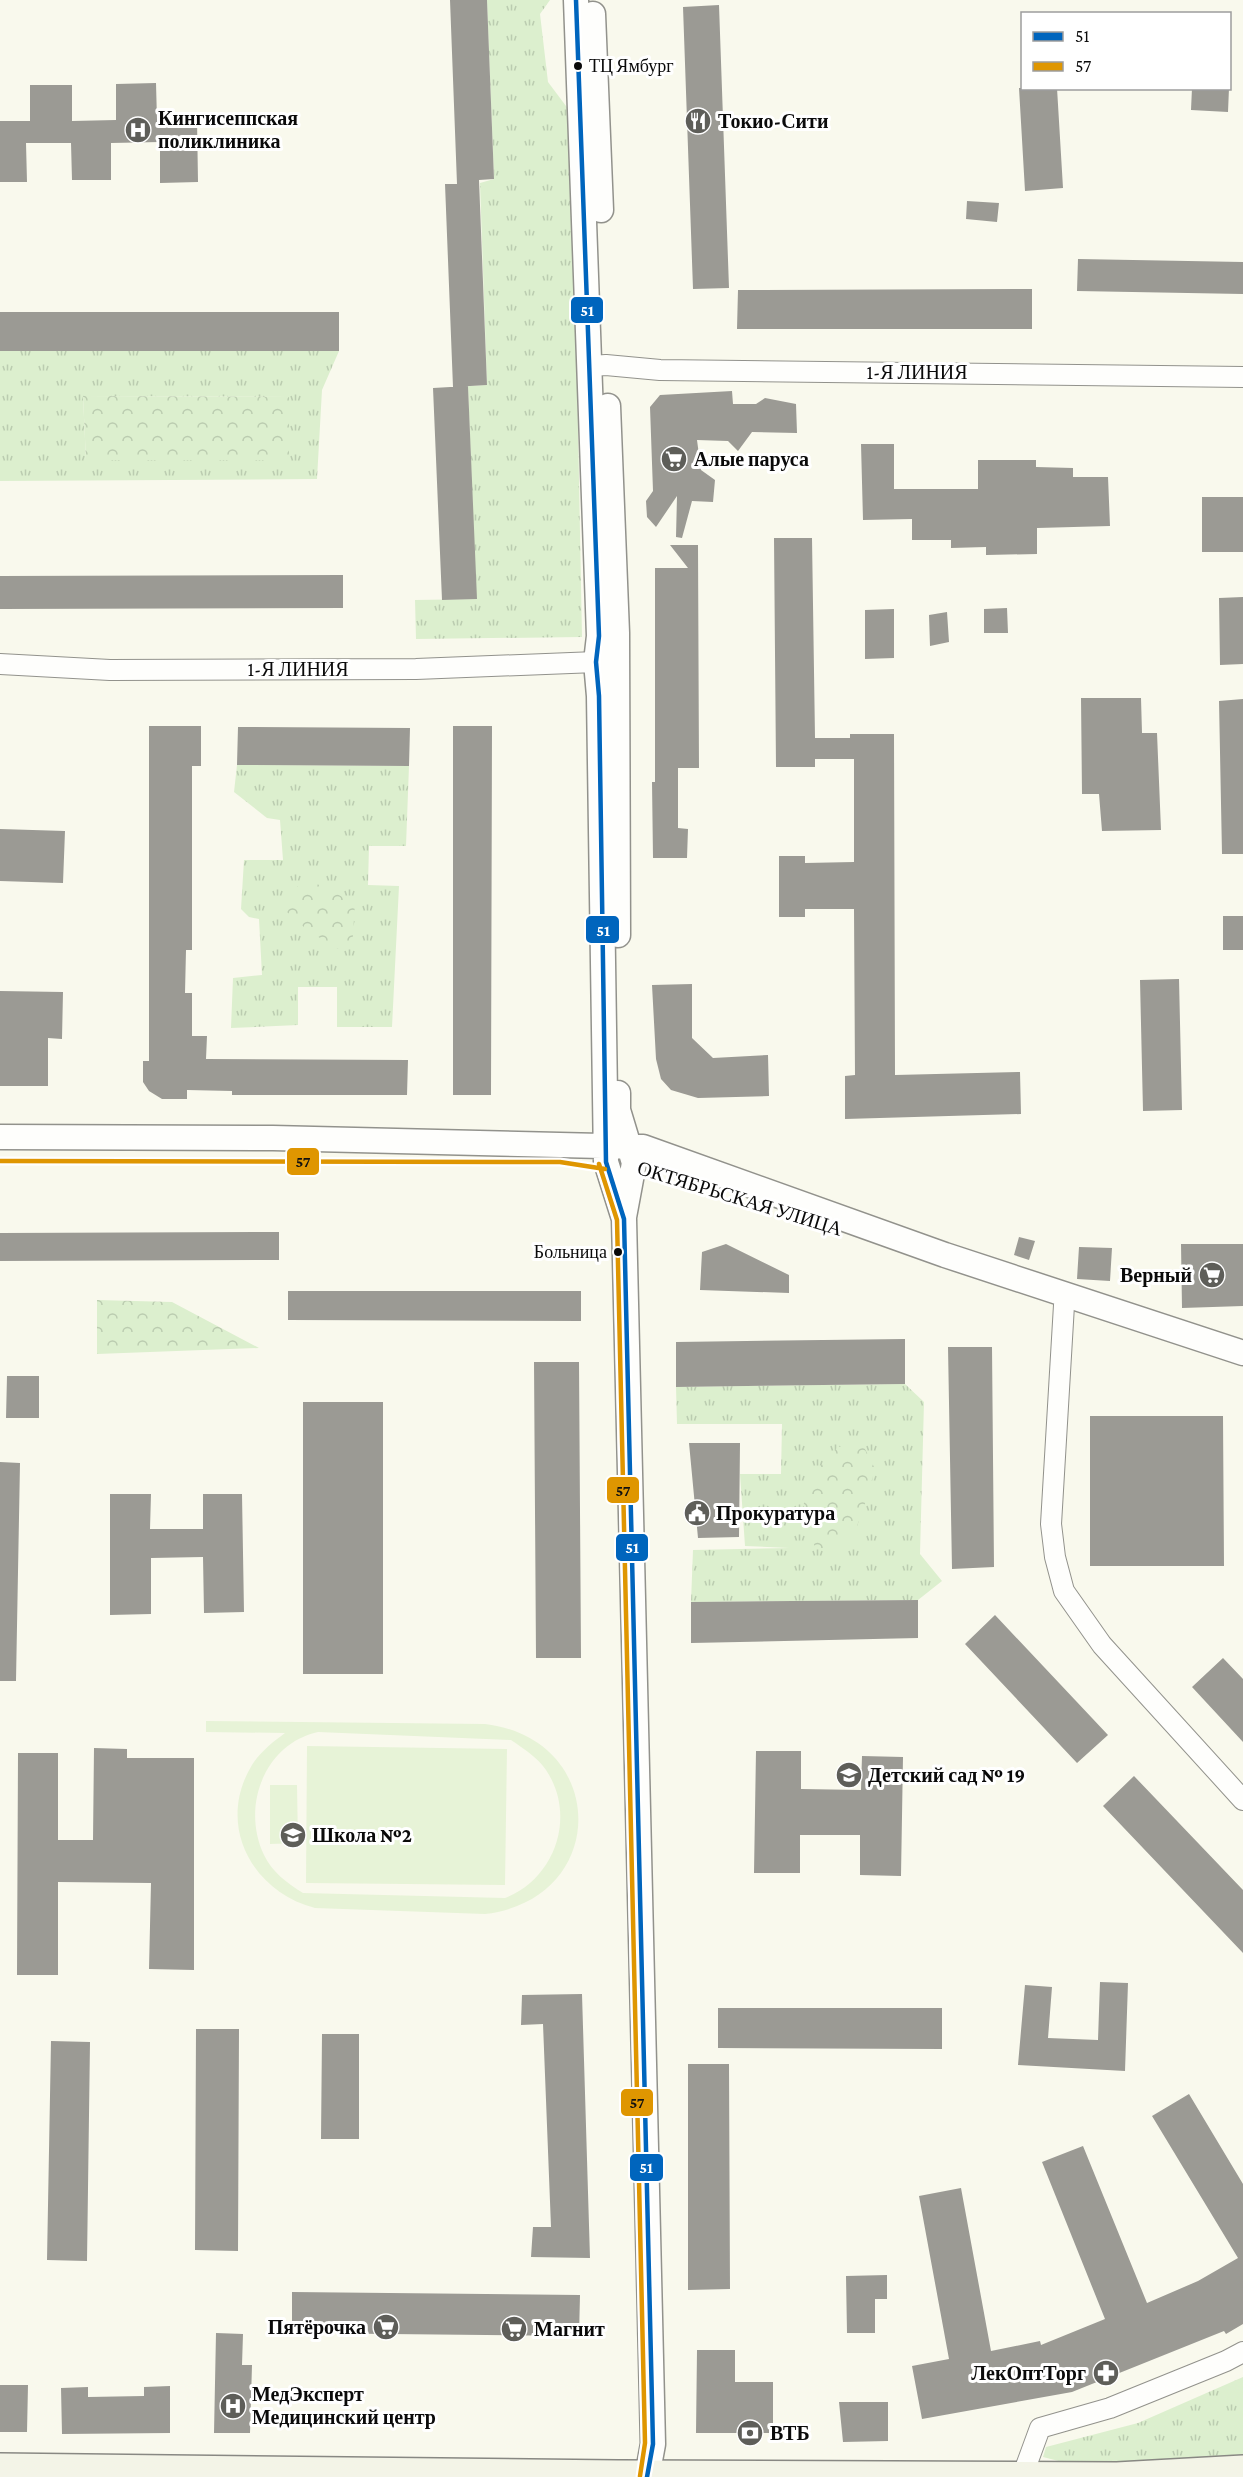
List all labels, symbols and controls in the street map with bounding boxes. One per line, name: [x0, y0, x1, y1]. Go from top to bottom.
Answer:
legend: [1021, 12, 1231, 90]
text: 51: [1075, 26, 1089, 46]
place label: ТЦ Ямбург: [589, 56, 674, 76]
text: 57: [1075, 56, 1091, 76]
marker: ТЦ Ямбург: [572, 60, 584, 72]
restaurant icon: Токио-Сити: [683, 106, 713, 136]
place label: Кингисеппская поликлиника: [158, 107, 298, 152]
place label: Токио-Сити: [718, 110, 828, 132]
hospital icon: Кингисеппская поликлиника: [123, 115, 153, 145]
line badge: 51: [570, 296, 604, 324]
text: 51: [580, 302, 594, 319]
street label: 1-Я ЛИНИЯ: [866, 361, 968, 383]
supermarket icon: Алые паруса: [659, 444, 689, 474]
place label: Алые паруса: [694, 448, 809, 471]
street label: 1-Я ЛИНИЯ: [247, 658, 349, 680]
line badge: 51: [585, 915, 620, 944]
text: 51: [596, 922, 610, 939]
line badge: 57: [286, 1147, 320, 1176]
text: 57: [295, 1153, 311, 1170]
street label: ОКТЯБРЬСКАЯ УЛИЦА: [635, 1156, 846, 1241]
place label: Больница: [534, 1242, 607, 1262]
marker: Больница: [612, 1246, 624, 1258]
supermarket icon: Верный: [1197, 1260, 1227, 1290]
place label: Верный: [1120, 1264, 1192, 1287]
line badge: 57: [606, 1476, 640, 1504]
text: 57: [615, 1482, 631, 1499]
public building icon: Прокуратура: [682, 1498, 712, 1528]
place label: Прокуратура: [716, 1502, 835, 1525]
line badge: 51: [615, 1533, 649, 1562]
text: 51: [625, 1539, 639, 1556]
school or university icon: Детский сад № 19: [834, 1760, 864, 1790]
place label: Детский сад № 19: [868, 1764, 1025, 1787]
school or university icon: Школа №2: [278, 1820, 308, 1850]
place label: Школа №2: [312, 1824, 412, 1846]
line badge: 57: [620, 2088, 654, 2117]
text: 57: [629, 2094, 645, 2111]
line badge: 51: [629, 2153, 664, 2182]
text: 51: [639, 2159, 653, 2176]
supermarket icon: Пятёрочка: [371, 2312, 401, 2342]
supermarket icon: Магнит: [499, 2314, 529, 2344]
place label: Пятёрочка: [268, 2316, 366, 2339]
place label: Магнит: [534, 2318, 605, 2340]
pharmacy icon: ЛекОптТорг: [1091, 2358, 1121, 2388]
place label: ЛекОптТорг: [971, 2362, 1086, 2385]
place label: МедЭксперт Медицинский центр: [252, 2383, 436, 2429]
hospital icon: МедЭксперт Медицинский центр: [218, 2391, 248, 2421]
bank icon: ВТБ: [735, 2418, 765, 2448]
place label: ВТБ: [770, 2422, 810, 2444]

